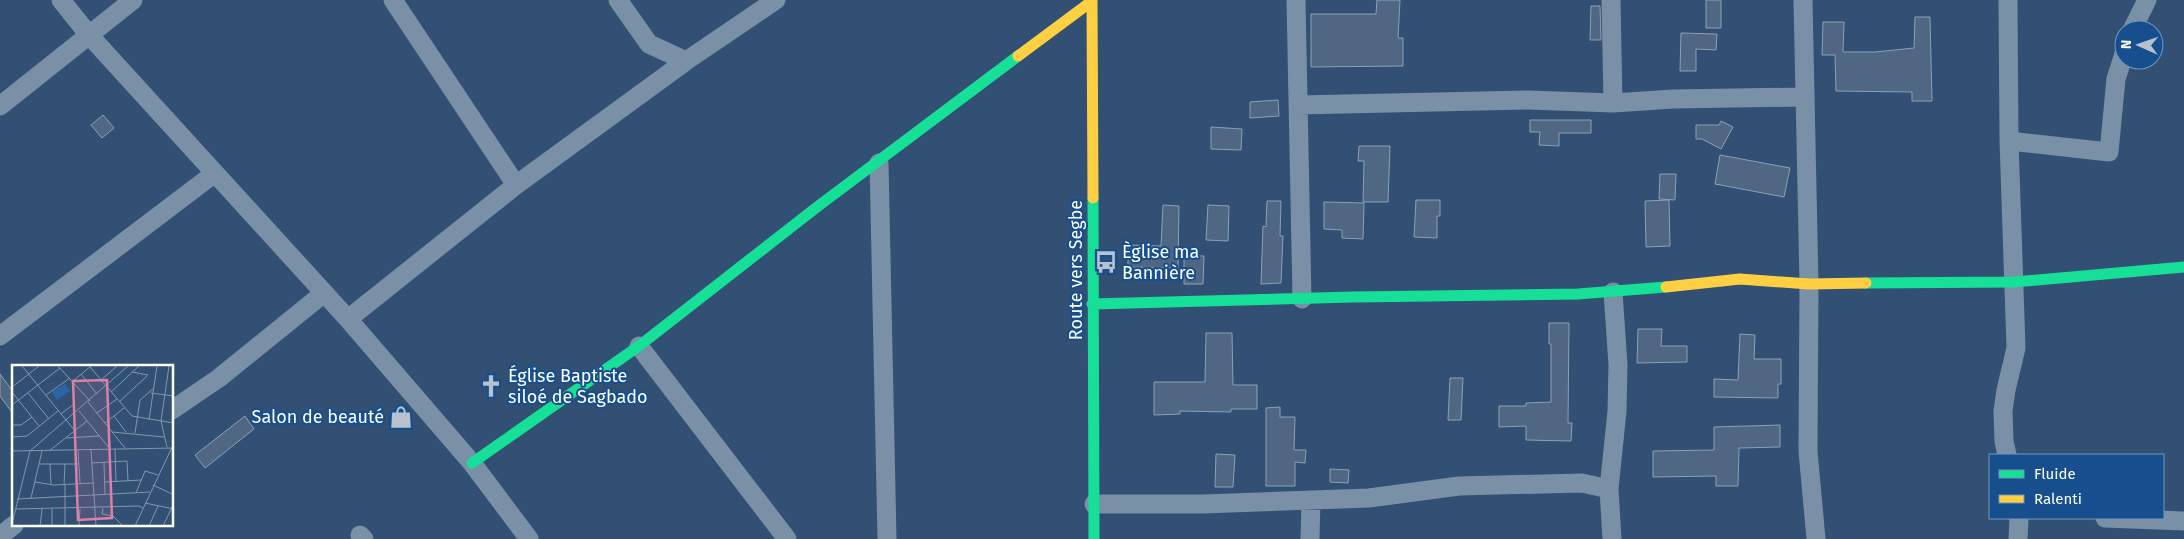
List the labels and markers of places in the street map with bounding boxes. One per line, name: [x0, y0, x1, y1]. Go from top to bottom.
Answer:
place label: Èglise ma Bannière: [1122, 240, 1199, 284]
bus stop icon: Èglise ma Bannière: [1093, 249, 1119, 275]
place label: Église Baptiste siloé de Sagbado: [508, 364, 647, 408]
church icon: Église Baptiste siloé de Sagbado: [478, 373, 504, 399]
shop icon: Salon de beauté: [388, 404, 414, 430]
place label: Salon de beauté: [252, 406, 384, 428]

